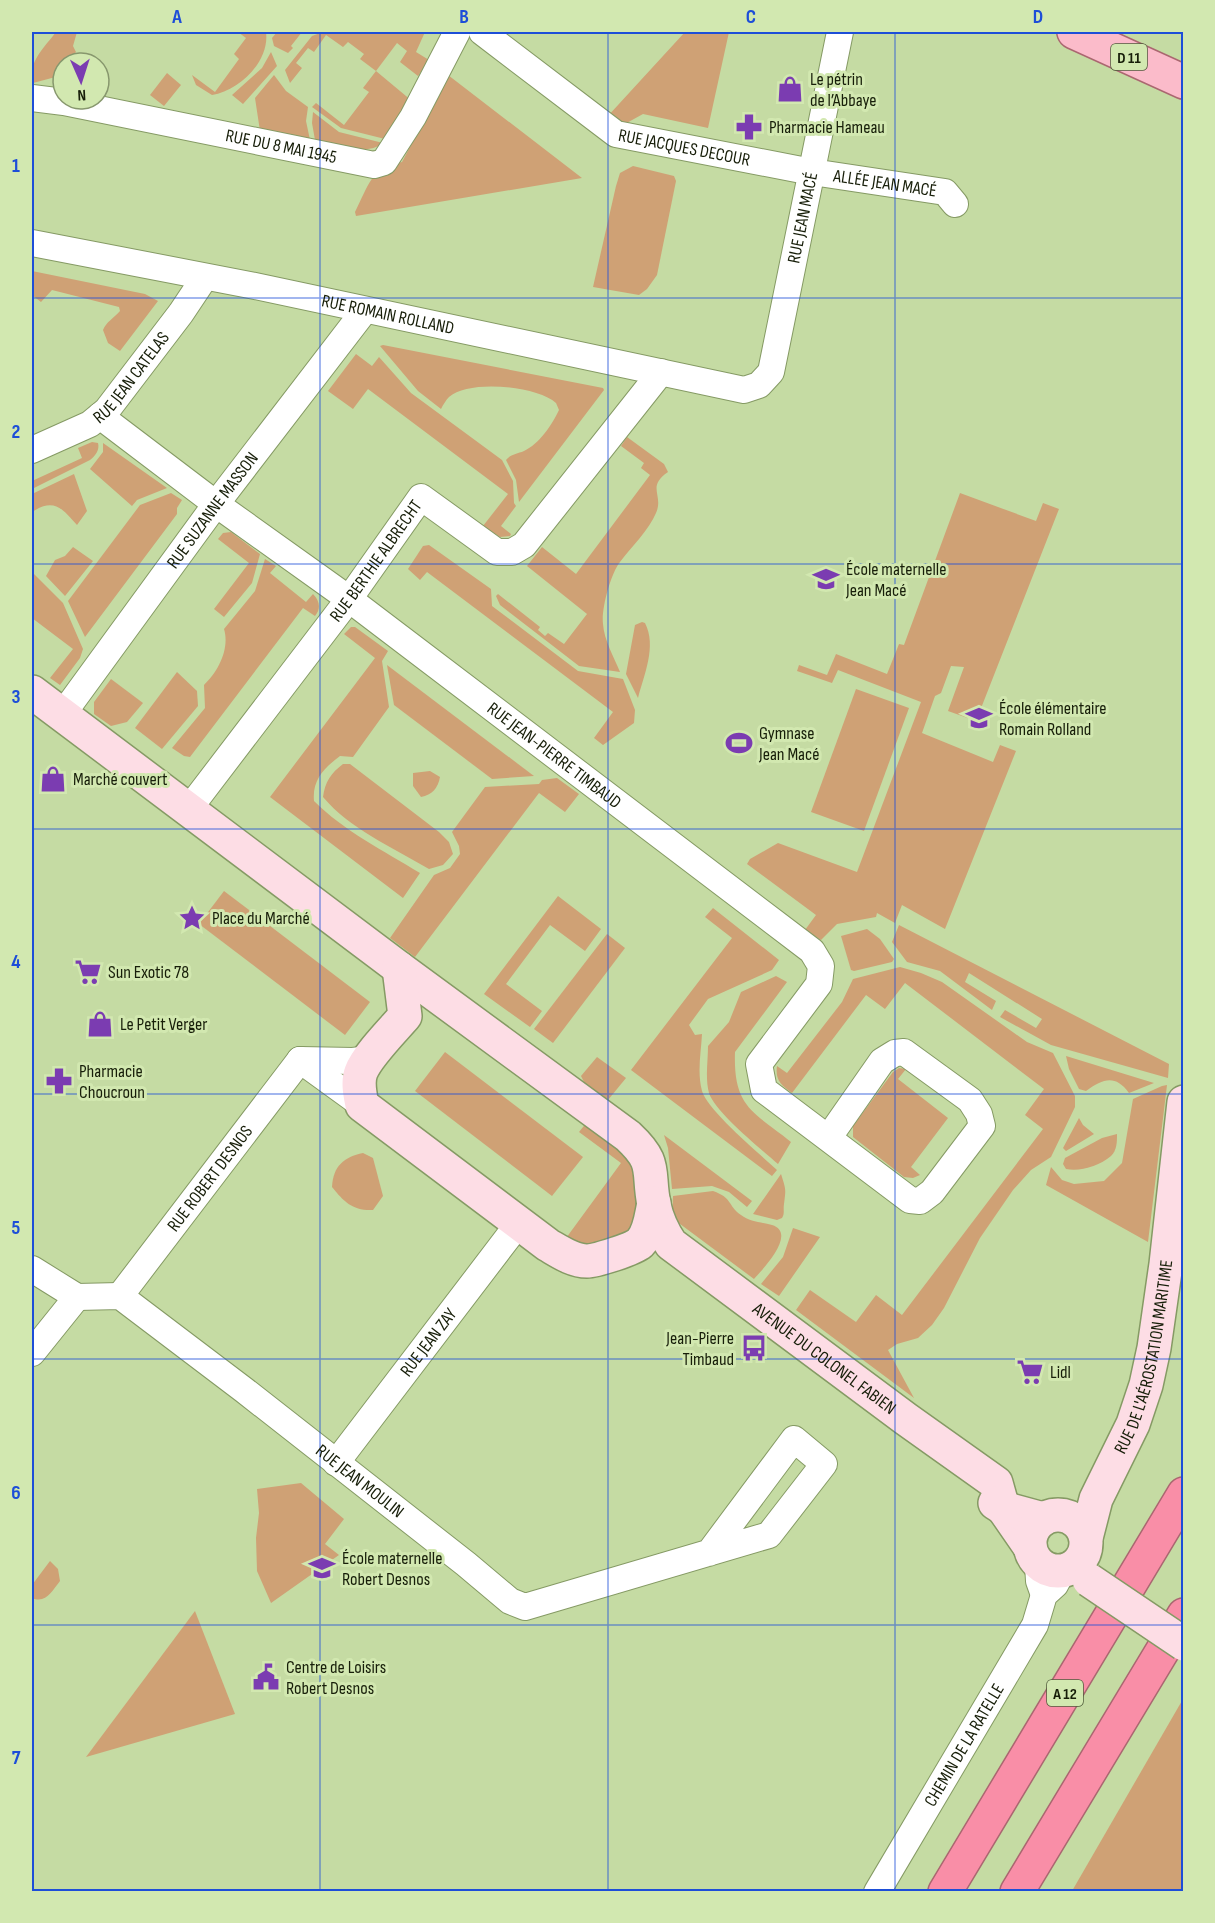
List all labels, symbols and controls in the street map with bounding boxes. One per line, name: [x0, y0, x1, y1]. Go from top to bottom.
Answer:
text: A: [171, 5, 182, 29]
text: B: [459, 5, 469, 29]
text: C: [746, 5, 756, 29]
text: D: [1033, 5, 1043, 29]
road number: D 11: [1111, 44, 1147, 70]
north arrow: [51, 51, 111, 111]
place label: Le pétrin de l’Abbaye: [810, 69, 877, 111]
shop icon: Le pétrin de l’Abbaye: [775, 74, 805, 104]
text: N: [77, 85, 86, 104]
pharmacy icon: Pharmacie Hameau: [734, 112, 764, 142]
place label: Pharmacie Hameau: [769, 117, 885, 138]
street label: RUE DU 8 MAI 1945: [224, 125, 339, 168]
street label: RUE JACQUES DECOUR: [616, 125, 752, 171]
text: 1: [12, 154, 20, 178]
street label: ALLÉE JEAN MACÉ: [831, 165, 938, 202]
street label: RUE JEAN MACÉ: [783, 170, 822, 265]
street label: RUE ROMAIN ROLLAND: [320, 290, 456, 339]
street label: RUE JEAN CATELAS: [89, 327, 174, 428]
text: 2: [12, 420, 20, 444]
street label: RUE SUZANNE MASSON: [163, 448, 263, 573]
street label: RUE BERTHIE ALBRECHT: [325, 496, 427, 626]
place label: École maternelle Jean Macé: [845, 559, 946, 601]
school or university icon: École maternelle Jean Macé: [811, 564, 841, 594]
text: 3: [12, 685, 21, 709]
street label: RUE JEAN-PIERRE TIMBAUD: [483, 698, 625, 813]
place label: École élémentaire Romain Rolland: [999, 698, 1107, 740]
school or university icon: École élémentaire Romain Rolland: [964, 703, 994, 733]
place label: Gymnase Jean Macé: [758, 723, 819, 765]
sports icon: Gymnase Jean Macé: [724, 728, 754, 758]
shop icon: Marché couvert: [38, 764, 68, 794]
place label: Marché couvert: [73, 769, 168, 790]
place icon: Place du Marché: [177, 903, 207, 933]
place label: Place du Marché: [212, 908, 310, 929]
text: 4: [11, 950, 21, 974]
supermarket icon: Sun Exotic 78: [73, 957, 103, 987]
place label: Sun Exotic 78: [108, 962, 189, 983]
shop icon: Le Petit Verger: [85, 1009, 115, 1039]
place label: Le Petit Verger: [120, 1014, 208, 1035]
place label: Pharmacie Choucroun: [79, 1061, 145, 1103]
pharmacy icon: Pharmacie Choucroun: [44, 1066, 74, 1096]
street label: RUE ROBERT DESNOS: [163, 1121, 257, 1236]
text: 5: [12, 1216, 21, 1240]
street label: RUE DE L'AÉROSTATION MARITIME: [1110, 1259, 1177, 1457]
street label: AVENUE DU COLONEL FABIEN: [748, 1298, 900, 1419]
street label: RUE JEAN ZAY: [396, 1304, 462, 1381]
place label: Jean-Pierre Timbaud: [665, 1328, 734, 1370]
bus stop icon: Jean-Pierre Timbaud: [739, 1333, 769, 1363]
supermarket icon: Lidl: [1015, 1357, 1045, 1387]
place label: Lidl: [1050, 1362, 1071, 1383]
street label: RUE JEAN MOULIN: [311, 1440, 408, 1522]
text: 6: [11, 1481, 21, 1505]
place label: École maternelle Robert Desnos: [342, 1548, 442, 1590]
school or university icon: École maternelle Robert Desnos: [307, 1553, 337, 1583]
place label: Centre de Loisirs Robert Desnos: [286, 1657, 386, 1699]
public building icon: Centre de Loisirs Robert Desnos: [251, 1662, 281, 1692]
street label: CHEMIN DE LA RATELLE: [920, 1680, 1009, 1810]
road number: A 12: [1047, 1680, 1083, 1706]
text: 7: [12, 1746, 21, 1770]

